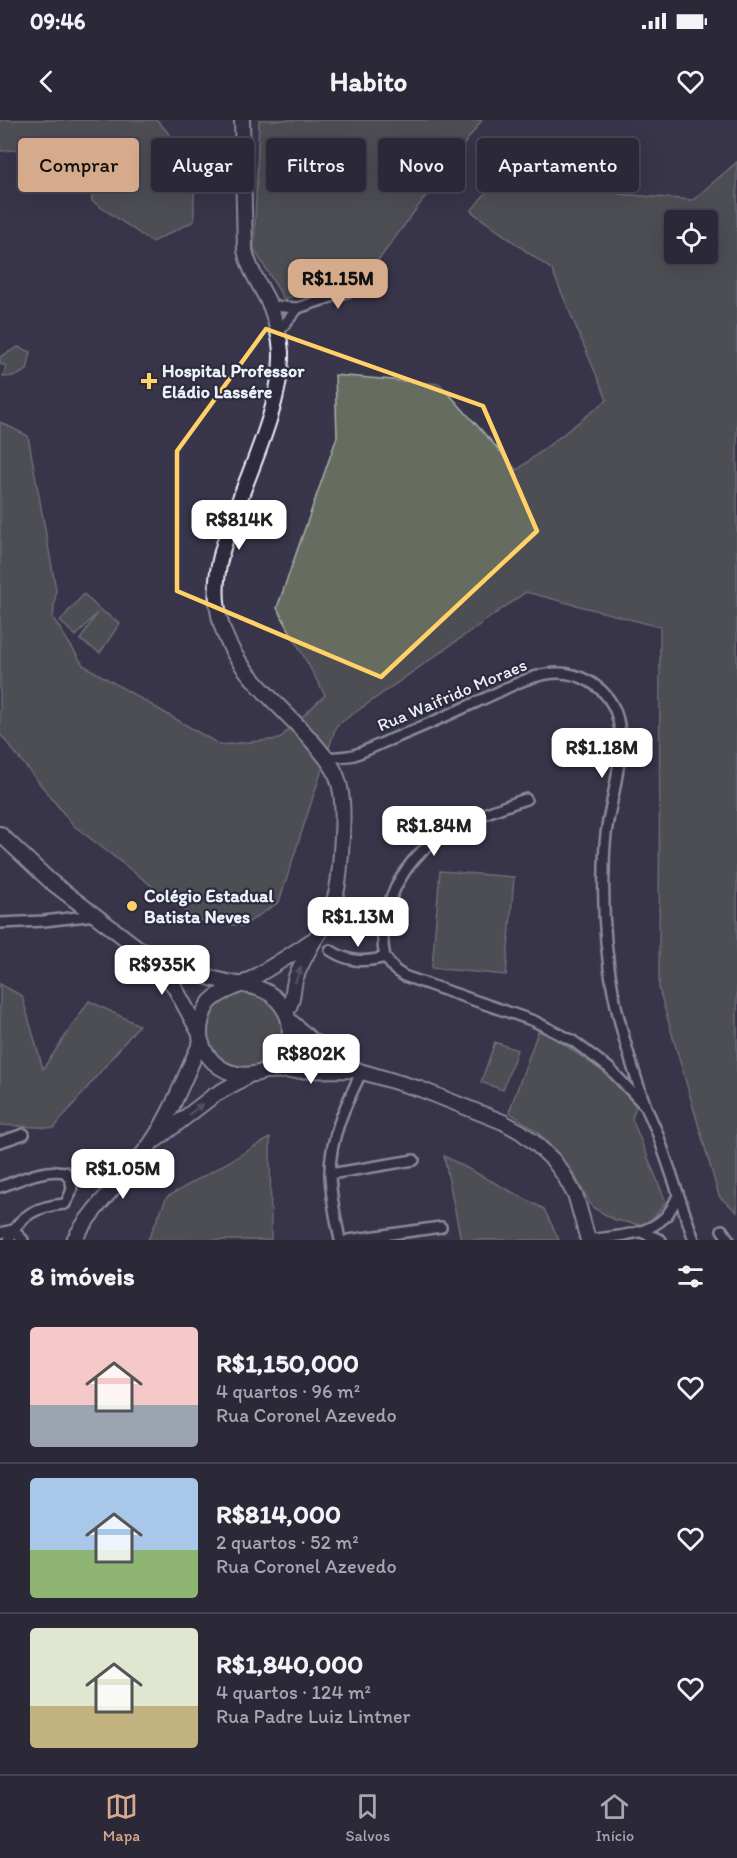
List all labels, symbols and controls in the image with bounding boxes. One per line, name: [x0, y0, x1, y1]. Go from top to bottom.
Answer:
text: 09:46: [30, 8, 85, 35]
icon: back: [30, 65, 63, 98]
text: Habito: [330, 65, 407, 98]
icon: heart: [674, 65, 707, 98]
chip: Comprar: [18, 138, 139, 192]
chip: Alugar: [151, 138, 254, 192]
chip: Filtros: [266, 138, 366, 192]
chip: Novo: [378, 138, 465, 192]
chip: Apartamento: [477, 138, 639, 192]
map controls: [664, 210, 718, 264]
button: locate: [664, 210, 718, 264]
pin: R$1.15M: [283, 259, 393, 310]
text: R$1.15M: [302, 266, 374, 290]
place label: Hospital Professor Eládio Lassére: [162, 360, 305, 403]
marker: Hospital Professor Eládio Lassére: [140, 372, 158, 390]
pin: R$814K: [190, 500, 288, 551]
text: R$814K: [206, 507, 273, 531]
street label: Rua Waifrido Moraes: [374, 654, 530, 736]
pin: R$1.18M: [547, 728, 657, 779]
text: R$1.18M: [566, 735, 638, 759]
pin: R$1.84M: [379, 806, 489, 857]
text: R$1.84M: [396, 813, 472, 837]
place label: Colégio Estadual Batista Neves: [144, 885, 274, 928]
pin: R$1.13M: [303, 897, 413, 948]
marker: Colégio Estadual Batista Neves: [125, 899, 139, 913]
text: R$1.13M: [322, 904, 394, 928]
pin: R$935K: [113, 945, 211, 996]
text: R$935K: [129, 952, 195, 976]
one-way arrow: [293, 966, 303, 984]
pin: R$802K: [262, 1034, 360, 1085]
text: R$802K: [277, 1041, 345, 1065]
one-way arrow: [188, 1103, 203, 1115]
pin: R$1.05M: [68, 1149, 178, 1200]
text: R$1.05M: [85, 1156, 161, 1180]
text: 8 imóveis: [30, 1260, 135, 1292]
icon: filters: [674, 1260, 707, 1293]
text: R$1,150,000: [216, 1347, 359, 1379]
icon: home: [78, 1351, 150, 1423]
icon: heart: [674, 1371, 707, 1404]
text: 4 quartos · 96 m²: [216, 1379, 360, 1403]
text: Rua Coronel Azevedo: [216, 1403, 397, 1427]
text: R$814,000: [216, 1498, 341, 1530]
icon: home: [78, 1502, 150, 1574]
icon: heart: [674, 1522, 707, 1555]
text: 2 quartos · 52 m²: [216, 1530, 359, 1554]
text: Rua Coronel Azevedo: [216, 1554, 397, 1578]
text: R$1,840,000: [216, 1648, 363, 1680]
icon: home: [78, 1652, 150, 1724]
icon: heart: [674, 1672, 707, 1705]
text: 4 quartos · 124 m²: [216, 1680, 371, 1704]
text: Rua Padre Luiz Lintner: [216, 1704, 411, 1728]
tab: Mapa: [103, 1790, 140, 1845]
tab: Salvos: [346, 1790, 390, 1845]
tab: Início: [596, 1790, 634, 1845]

